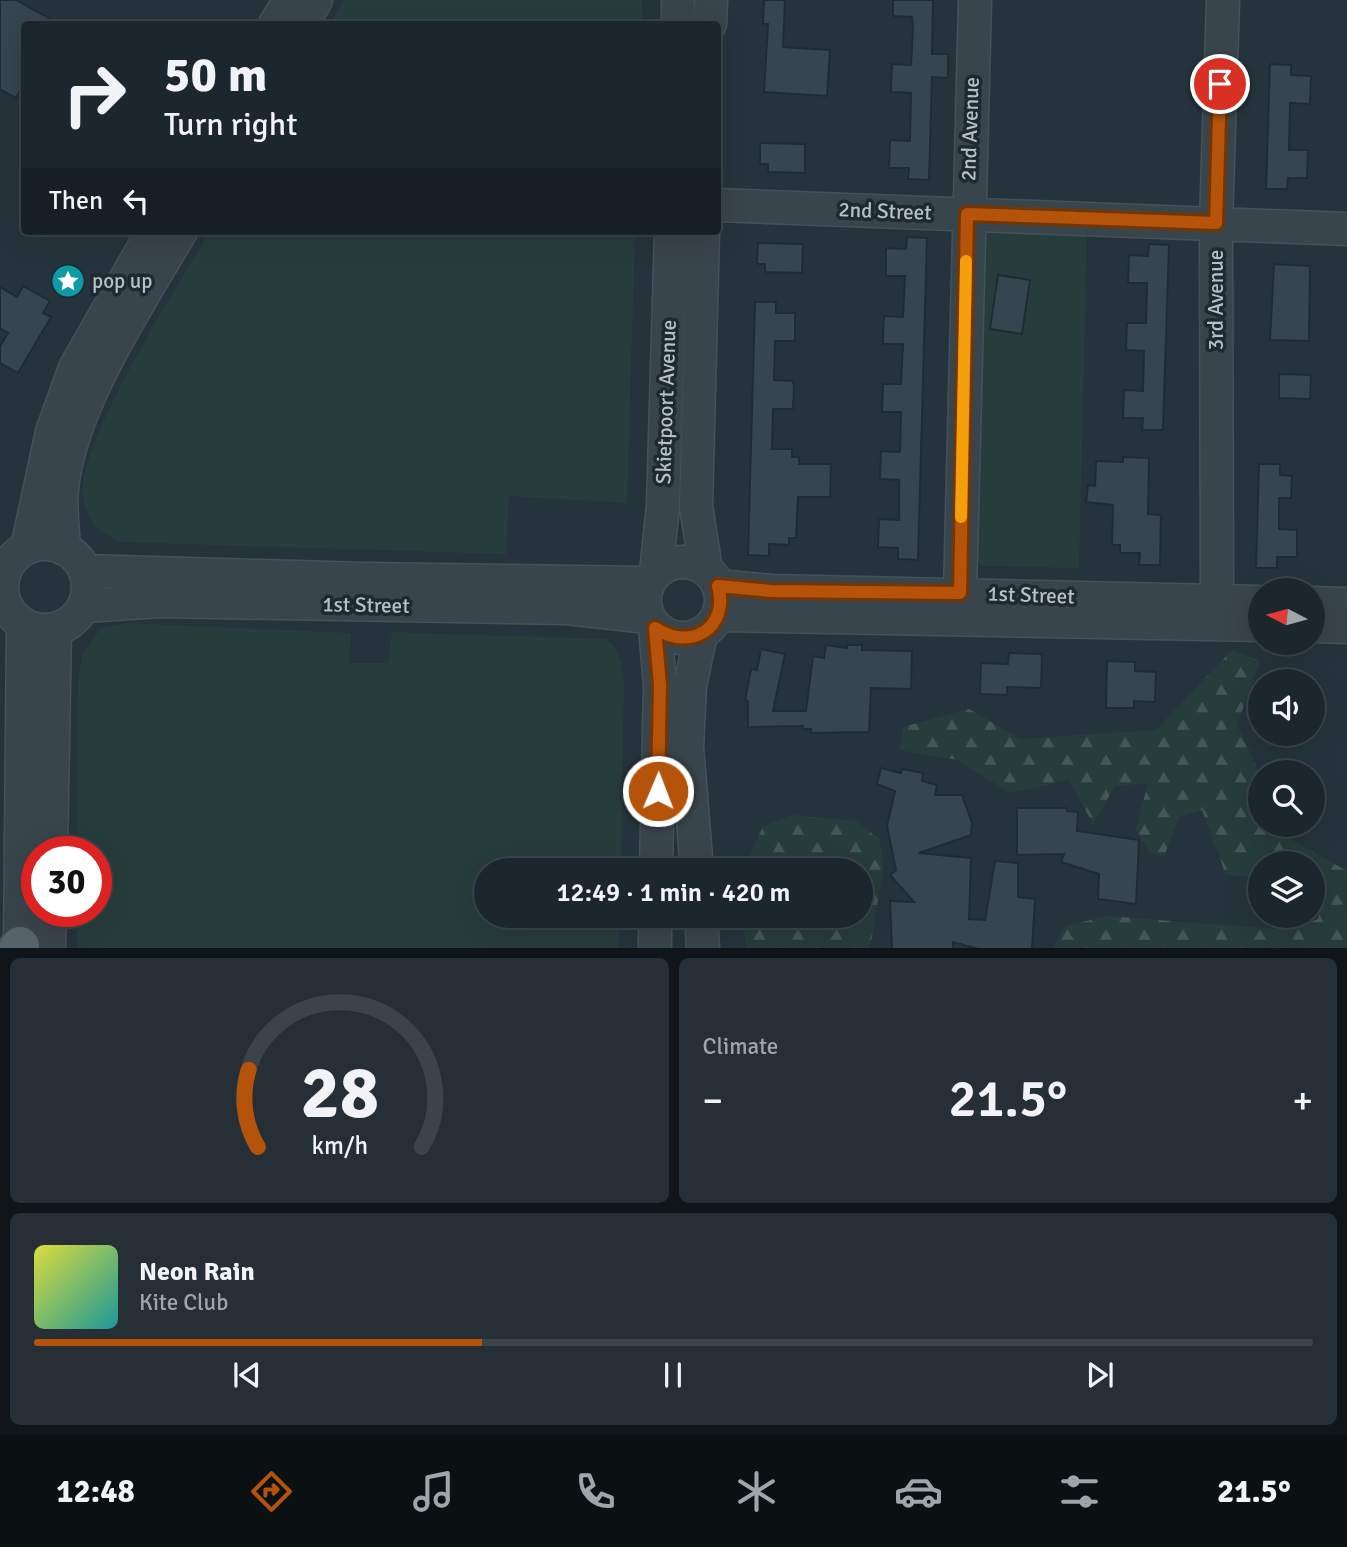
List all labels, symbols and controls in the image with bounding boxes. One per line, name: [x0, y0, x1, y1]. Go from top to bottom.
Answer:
text: 50 m: [164, 45, 267, 105]
icon: right: [49, 49, 140, 140]
pin: [1190, 54, 1250, 114]
icon: arrive: [1201, 65, 1239, 103]
street label: 2nd Avenue: [955, 76, 985, 182]
text: Turn right: [164, 105, 297, 144]
icon: left: [117, 182, 155, 220]
text: Then: [49, 185, 103, 217]
street label: 2nd Street: [838, 196, 932, 226]
street label: 3rd Avenue: [1203, 250, 1229, 350]
place icon: pop up: [49, 262, 87, 300]
place label: pop up: [92, 268, 152, 294]
street label: Skietpoort Avenue: [650, 319, 682, 485]
north arrow: [1248, 578, 1325, 654]
map controls: [1248, 578, 1325, 928]
street label: 1st Street: [987, 580, 1075, 610]
street label: 1st Street: [322, 591, 410, 619]
button: sound: [1248, 669, 1325, 746]
position arrow: [621, 754, 695, 828]
button: search: [1248, 760, 1325, 837]
speed limit sign: 30: [21, 836, 112, 927]
button: layers: [1248, 851, 1325, 928]
text: 12:49 · 1 min · 420 m: [557, 877, 790, 909]
text: Climate: [703, 1032, 778, 1061]
text: 28: [300, 1049, 379, 1138]
text: 21.5°: [948, 1067, 1067, 1131]
text: −: [703, 1077, 723, 1124]
text: +: [1292, 1077, 1313, 1124]
text: km/h: [311, 1129, 368, 1160]
text: Neon Rain: [139, 1256, 255, 1288]
text: Kite Club: [139, 1288, 228, 1317]
icon: previous: [228, 1356, 266, 1394]
icon: pause: [654, 1356, 692, 1394]
icon: next: [1081, 1356, 1119, 1394]
icon: directions: [247, 1467, 296, 1516]
icon: music: [409, 1467, 458, 1516]
icon: phone: [571, 1467, 620, 1516]
icon: climate: [732, 1467, 781, 1516]
icon: car: [894, 1467, 943, 1516]
icon: filters: [1055, 1467, 1104, 1516]
text: 12:48: [56, 1472, 135, 1511]
text: 21.5°: [1217, 1472, 1291, 1511]

